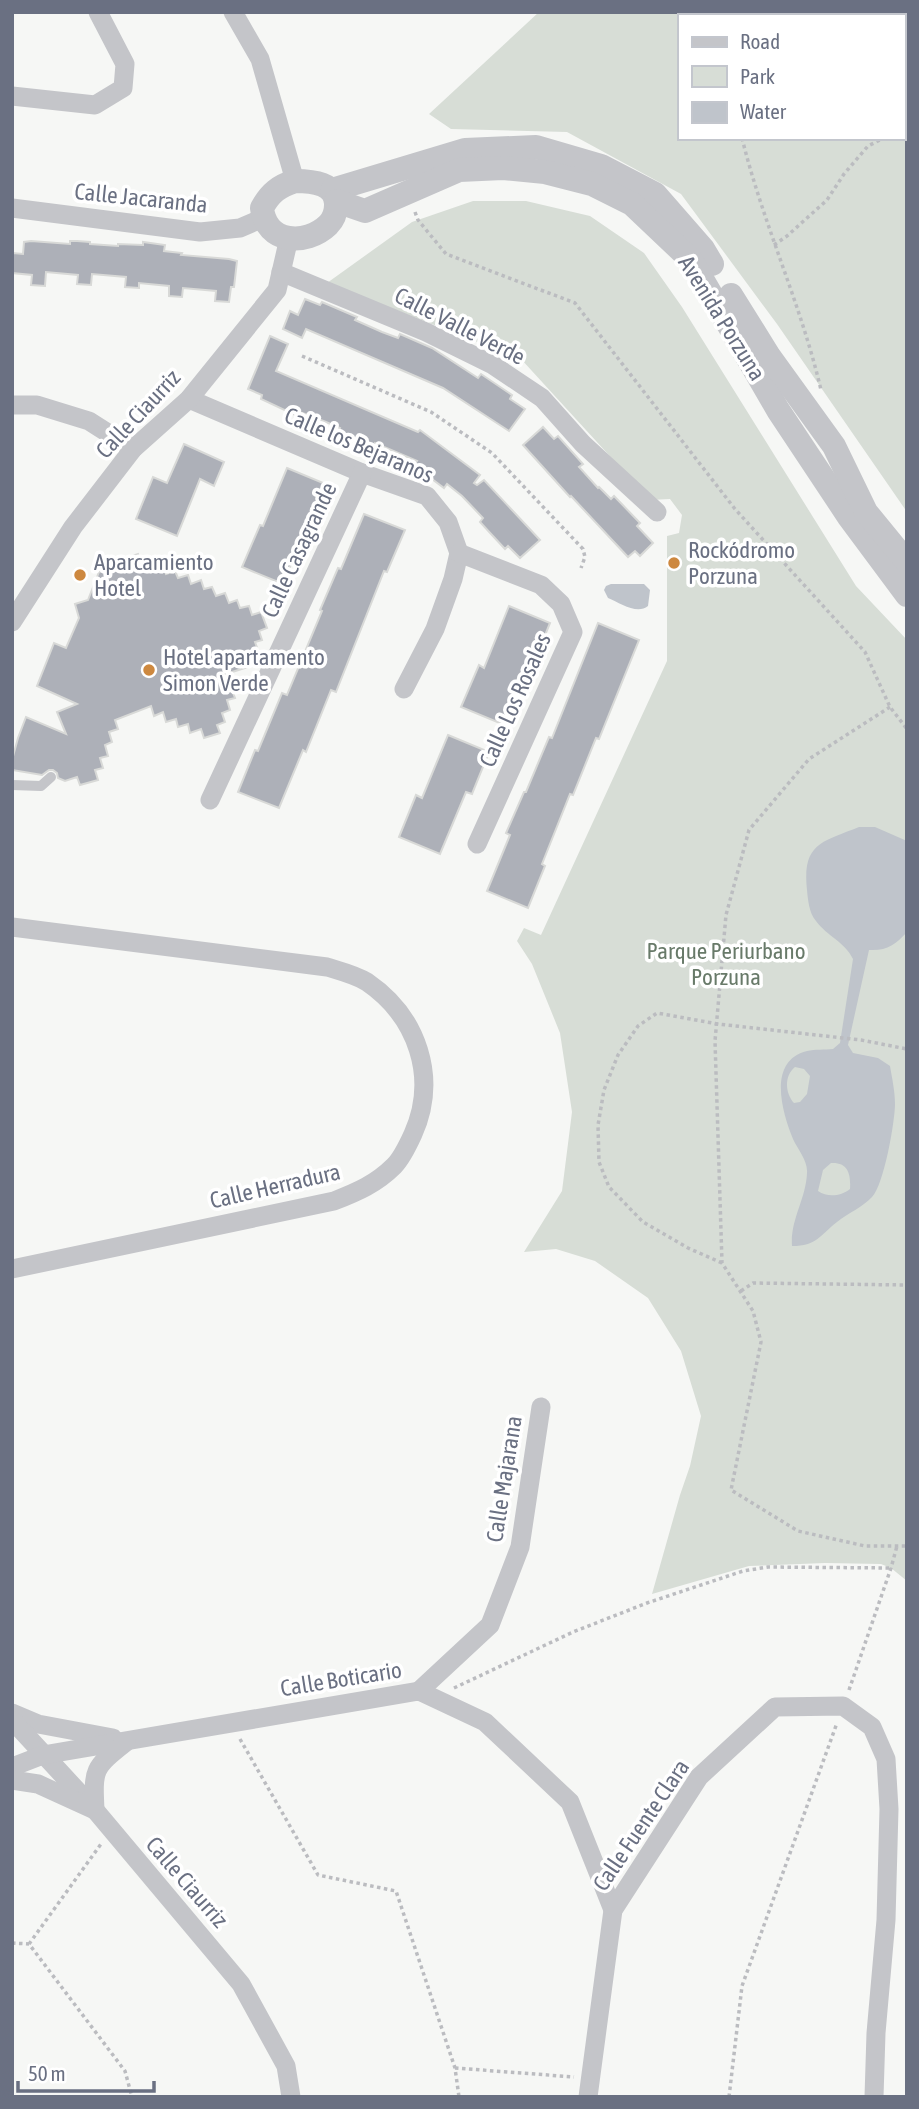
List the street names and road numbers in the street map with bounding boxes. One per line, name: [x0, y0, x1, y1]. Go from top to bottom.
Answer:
street label: Calle Jacaranda: [73, 178, 209, 218]
street label: Avenida Porzuna: [673, 251, 771, 385]
street label: Calle Valle Verde: [391, 282, 529, 370]
street label: Calle Ciaurriz: [91, 364, 185, 464]
street label: Calle los Bejaranos: [281, 402, 437, 488]
street label: Calle Casagrande: [256, 478, 342, 622]
street label: Calle Los Rosales: [474, 629, 556, 771]
street label: Calle Herradura: [207, 1158, 343, 1214]
street label: Calle Majarana: [481, 1414, 527, 1544]
street label: Calle Boticario: [279, 1657, 403, 1701]
street label: Calle Fuente Clara: [588, 1755, 694, 1895]
street label: Calle Ciaurriz: [141, 1832, 233, 1932]

